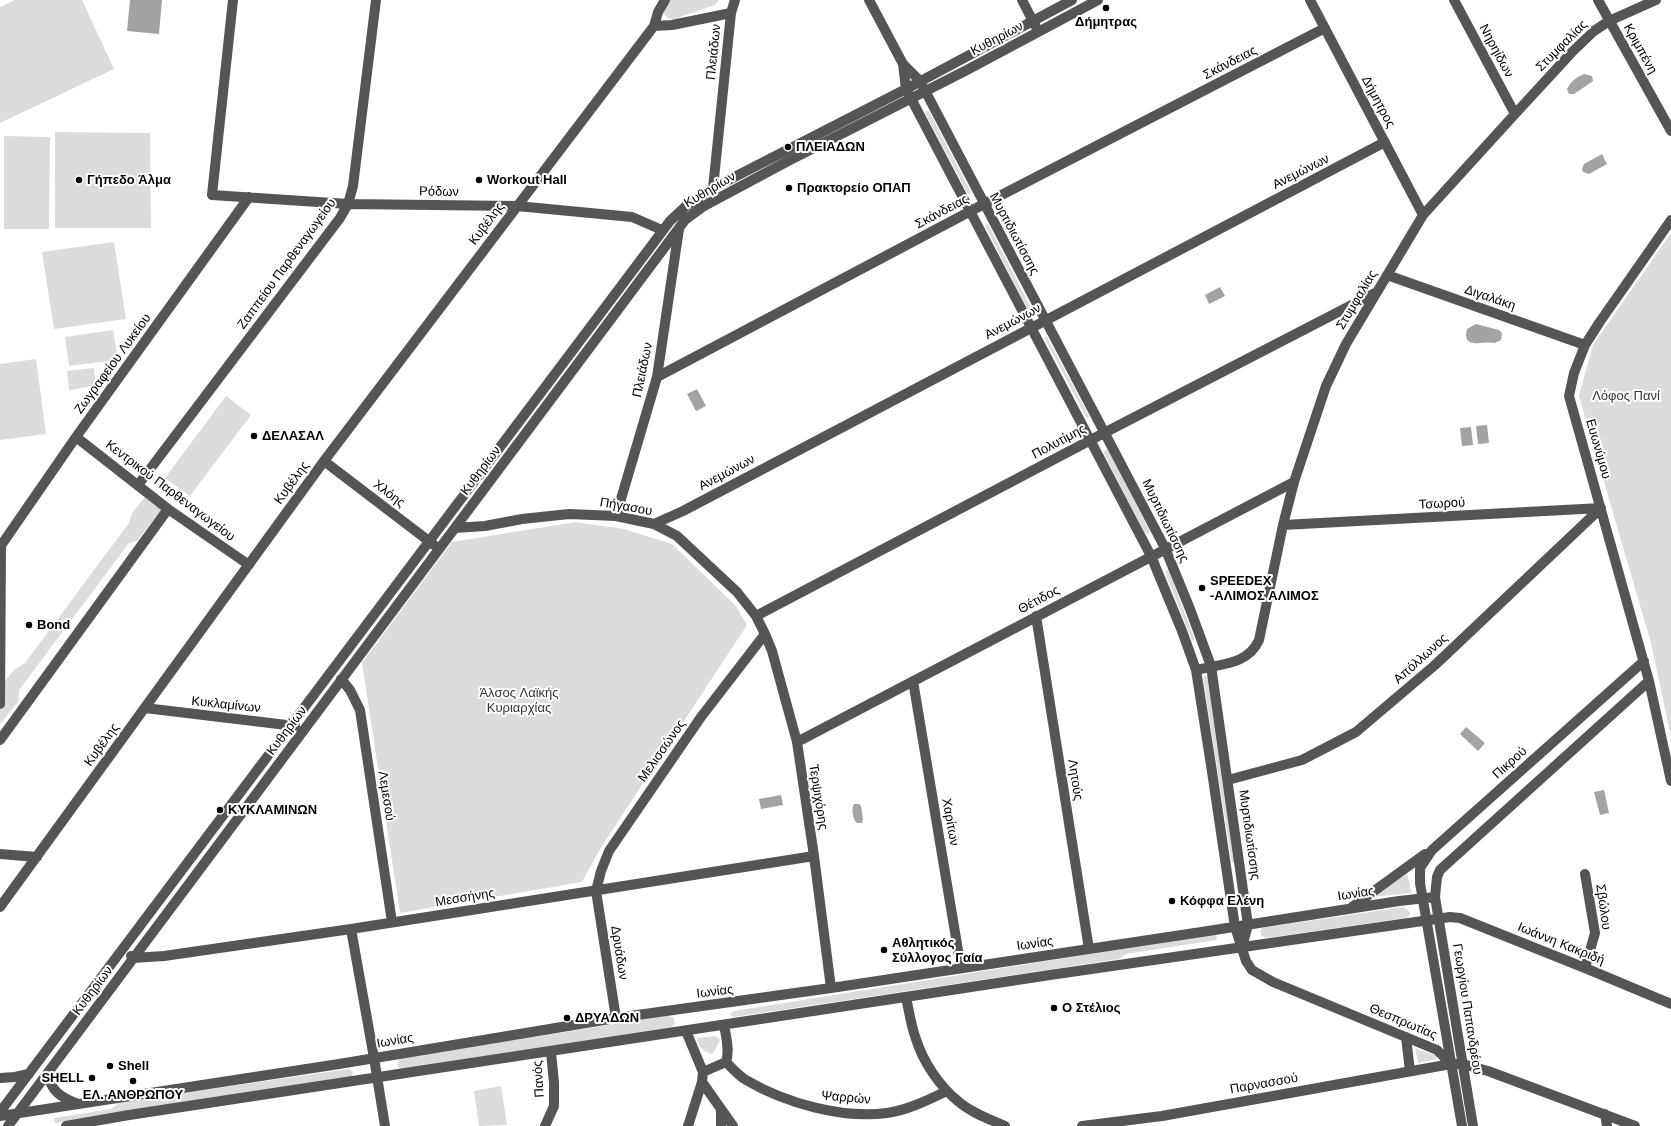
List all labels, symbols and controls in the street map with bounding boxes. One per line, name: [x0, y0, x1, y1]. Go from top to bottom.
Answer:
marker: Δήμητρας: [1101, 3, 1111, 13]
place label: Δήμητρας: [1075, 14, 1137, 30]
street label: Στυμφαλίας: [1533, 17, 1591, 75]
street label: Κυθηρίων: [968, 19, 1026, 59]
street label: Κριμπένη: [1620, 21, 1660, 77]
street label: Νηρηίδων: [1475, 22, 1517, 80]
street label: Πλειάδων: [703, 23, 725, 81]
street label: Σκάνδειας: [1201, 43, 1259, 83]
street label: Δήμητρος: [1358, 73, 1398, 131]
place label: ΠΛΕΙΑΔΩΝ: [796, 139, 865, 155]
marker: ΠΛΕΙΑΔΩΝ: [783, 142, 793, 152]
street label: Ανεμώνων: [1270, 151, 1332, 193]
street label: Κυθηρίων: [681, 169, 739, 211]
place label: Γήπεδο Άλμα: [87, 172, 171, 188]
place label: Workout Hall: [487, 172, 567, 188]
marker: Γήπεδο Άλμα: [74, 175, 84, 185]
marker: Workout Hall: [474, 175, 484, 185]
place label: Πρακτορείο ΟΠΑΠ: [797, 180, 911, 196]
marker: Πρακτορείο ΟΠΑΠ: [784, 183, 794, 193]
street label: Ρόδων: [419, 184, 459, 200]
street label: Μυρτιδιωτίσσης: [986, 190, 1042, 278]
street label: Σκάνδειας: [913, 191, 971, 233]
street label: Ζαππείου Παρθεναγωγείου: [234, 196, 340, 332]
street label: Κυβέλης: [466, 200, 508, 248]
street label: Στυμφαλίας: [1333, 268, 1381, 332]
street label: Διγαλάκη: [1462, 282, 1518, 314]
street label: Ανεμώνων: [982, 301, 1044, 343]
street label: Ζωγραφείου Λυκείου: [71, 311, 155, 417]
street label: Πλειάδων: [630, 341, 656, 399]
park label: Λόφος Πανί: [1592, 388, 1660, 404]
street label: Ευωνύμου: [1582, 417, 1614, 481]
street label: Πολυτίμης: [1029, 421, 1089, 463]
place label: ΔΕΛΑΣΑΛ: [262, 428, 324, 444]
marker: ΔΕΛΑΣΑΛ: [249, 431, 259, 441]
street label: Κεντρικού Παρθεναγωγείου: [102, 437, 238, 545]
street label: Κυθηρίων: [458, 443, 504, 499]
street label: Ανεμώνων: [696, 452, 758, 494]
street label: Κυβέλης: [271, 459, 313, 507]
street label: Χλόης: [370, 477, 408, 511]
street label: Μυρτιδιωτίσσης: [1138, 477, 1192, 565]
street label: Πήγασου: [599, 495, 653, 519]
street label: Τσωρού: [1418, 495, 1466, 513]
place label: SPEEDEX -ΑΛΙΜΟΣ ΑΛΙΜΟΣ: [1210, 573, 1319, 604]
street label: Θέτιδος: [1016, 583, 1062, 617]
marker: SPEEDEX -ΑΛΙΜΟΣ ΑΛΙΜΟΣ: [1197, 583, 1207, 593]
place label: Bond: [37, 617, 70, 633]
marker: Bond: [24, 620, 34, 630]
street label: Απόλλωνος: [1391, 631, 1451, 687]
park label: Άλσος Λαϊκής Κυριαρχίας: [479, 685, 559, 716]
street label: Κυκλαμίνων: [191, 694, 261, 716]
street label: Κυθηρίων: [264, 703, 310, 759]
street label: Μελισσώνος: [635, 717, 689, 785]
street label: Κυβέλης: [81, 721, 123, 769]
street label: Πικρού: [1490, 744, 1530, 782]
street label: Λητούς: [1064, 758, 1086, 802]
street label: Τερψιχόρης: [805, 763, 831, 831]
street label: Λεμεσού: [374, 770, 398, 822]
street label: Μυρτιδιωτίσσης: [1235, 789, 1263, 881]
street label: Χαρίτων: [938, 797, 962, 847]
place label: ΚΥΚΛΑΜΙΝΩΝ: [228, 802, 317, 818]
marker: ΚΥΚΛΑΜΙΝΩΝ: [215, 805, 225, 815]
street label: Ιωνίας: [1337, 883, 1375, 905]
street label: Σβώλου: [1592, 883, 1614, 931]
street label: Μεσσήνης: [434, 886, 496, 910]
place label: Κόφφα Ελένη: [1180, 893, 1264, 909]
marker: Κόφφα Ελένη: [1167, 896, 1177, 906]
street label: Ιωάννη Κακριδή: [1515, 919, 1607, 969]
street label: Δρυάδων: [607, 925, 631, 981]
street label: Ιωνίας: [1016, 934, 1054, 954]
place label: Αθλητικός Σύλλογος Γαία: [892, 935, 983, 966]
street label: Γεωργίου Παπανδρέου: [1449, 942, 1485, 1076]
marker: Αθλητικός Σύλλογος Γαία: [879, 945, 889, 955]
street label: Κυθηρίων: [70, 963, 116, 1019]
street label: Ιωνίας: [696, 982, 734, 1002]
place label: Ο Στέλιος: [1062, 1000, 1121, 1016]
street label: Θεσπρωτίας: [1367, 1001, 1439, 1043]
marker: Ο Στέλιος: [1049, 1003, 1059, 1013]
place label: ΔΡΥΑΔΩΝ: [575, 1010, 639, 1026]
marker: ΔΡΥΑΔΩΝ: [562, 1013, 572, 1023]
street label: Ιωνίας: [375, 1030, 415, 1052]
place label: Shell: [118, 1058, 149, 1074]
street label: Πανός: [530, 1060, 548, 1098]
marker: Shell: [105, 1061, 115, 1071]
place label: SHELL: [41, 1070, 84, 1086]
street label: Παρνασσού: [1229, 1070, 1299, 1098]
marker: SHELL: [87, 1073, 97, 1083]
marker: ΕΛ. ΑΝΘΡΩΠΟΥ: [128, 1076, 138, 1086]
place label: ΕΛ. ΑΝΘΡΩΠΟΥ: [83, 1087, 183, 1103]
street label: Ψαρρών: [821, 1088, 871, 1108]

